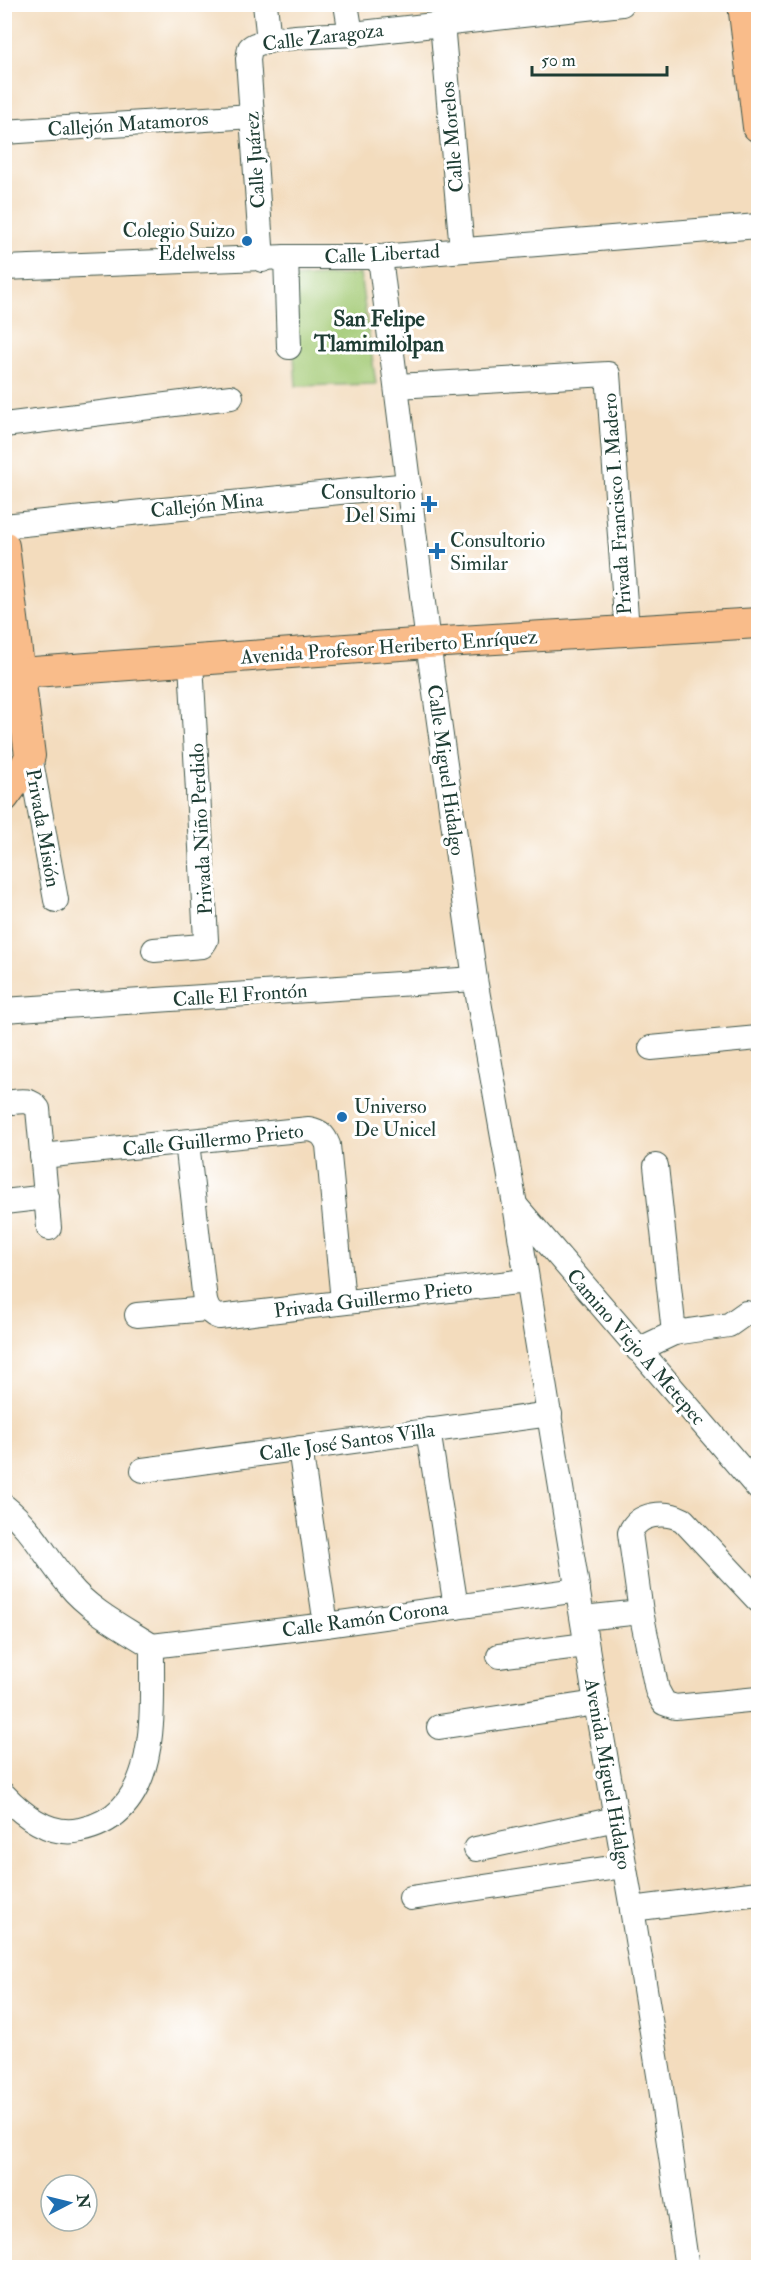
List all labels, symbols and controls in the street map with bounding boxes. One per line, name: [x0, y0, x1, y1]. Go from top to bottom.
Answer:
street label: Calle Zaragoza: [261, 17, 386, 57]
scale bar: [532, 39, 667, 77]
text: 50 m: [541, 49, 576, 72]
street label: Calle Morelos: [435, 80, 469, 194]
street label: Callejón Matamoros: [47, 106, 209, 142]
street label: Calle Juárez: [239, 110, 271, 209]
place label: Colegio Suizo Edelwelss: [123, 218, 235, 266]
marker: Colegio Suizo Edelwelss: [240, 234, 254, 248]
street label: Calle Libertad: [324, 238, 440, 270]
district label: San Felipe Tlamimilolpan: [313, 305, 445, 359]
street label: Privada Francisco I. Madero: [597, 392, 637, 616]
place label: Consultorio Del Simi: [321, 480, 416, 528]
street label: Callejón Mina: [149, 487, 265, 523]
marker: Consultorio Del Simi: [420, 495, 438, 513]
place label: Consultorio Similar: [450, 528, 545, 576]
marker: Consultorio Similar: [428, 542, 446, 560]
street label: Avenida Profesor Heriberto Enríquez: [239, 624, 539, 670]
street label: Calle Miguel Hidalgo: [422, 683, 470, 857]
street label: Privada Niño Perdido: [184, 743, 218, 915]
street label: Privada Misión: [20, 767, 66, 889]
street label: Calle El Frontón: [172, 978, 308, 1012]
place label: Universo De Unicel: [354, 1094, 436, 1142]
marker: Universo De Unicel: [335, 1110, 349, 1124]
street label: Calle Guillermo Prieto: [121, 1118, 305, 1162]
street label: Camino Viejo A Metepec: [560, 1264, 711, 1431]
street label: Privada Guillermo Prieto: [272, 1274, 474, 1324]
street label: Calle José Santos Villa: [258, 1417, 437, 1467]
street label: Calle Ramón Corona: [280, 1595, 450, 1643]
street label: Avenida Miguel Hidalgo: [579, 1675, 637, 1872]
north arrow: [39, 2173, 99, 2233]
text: N: [72, 2192, 94, 2210]

